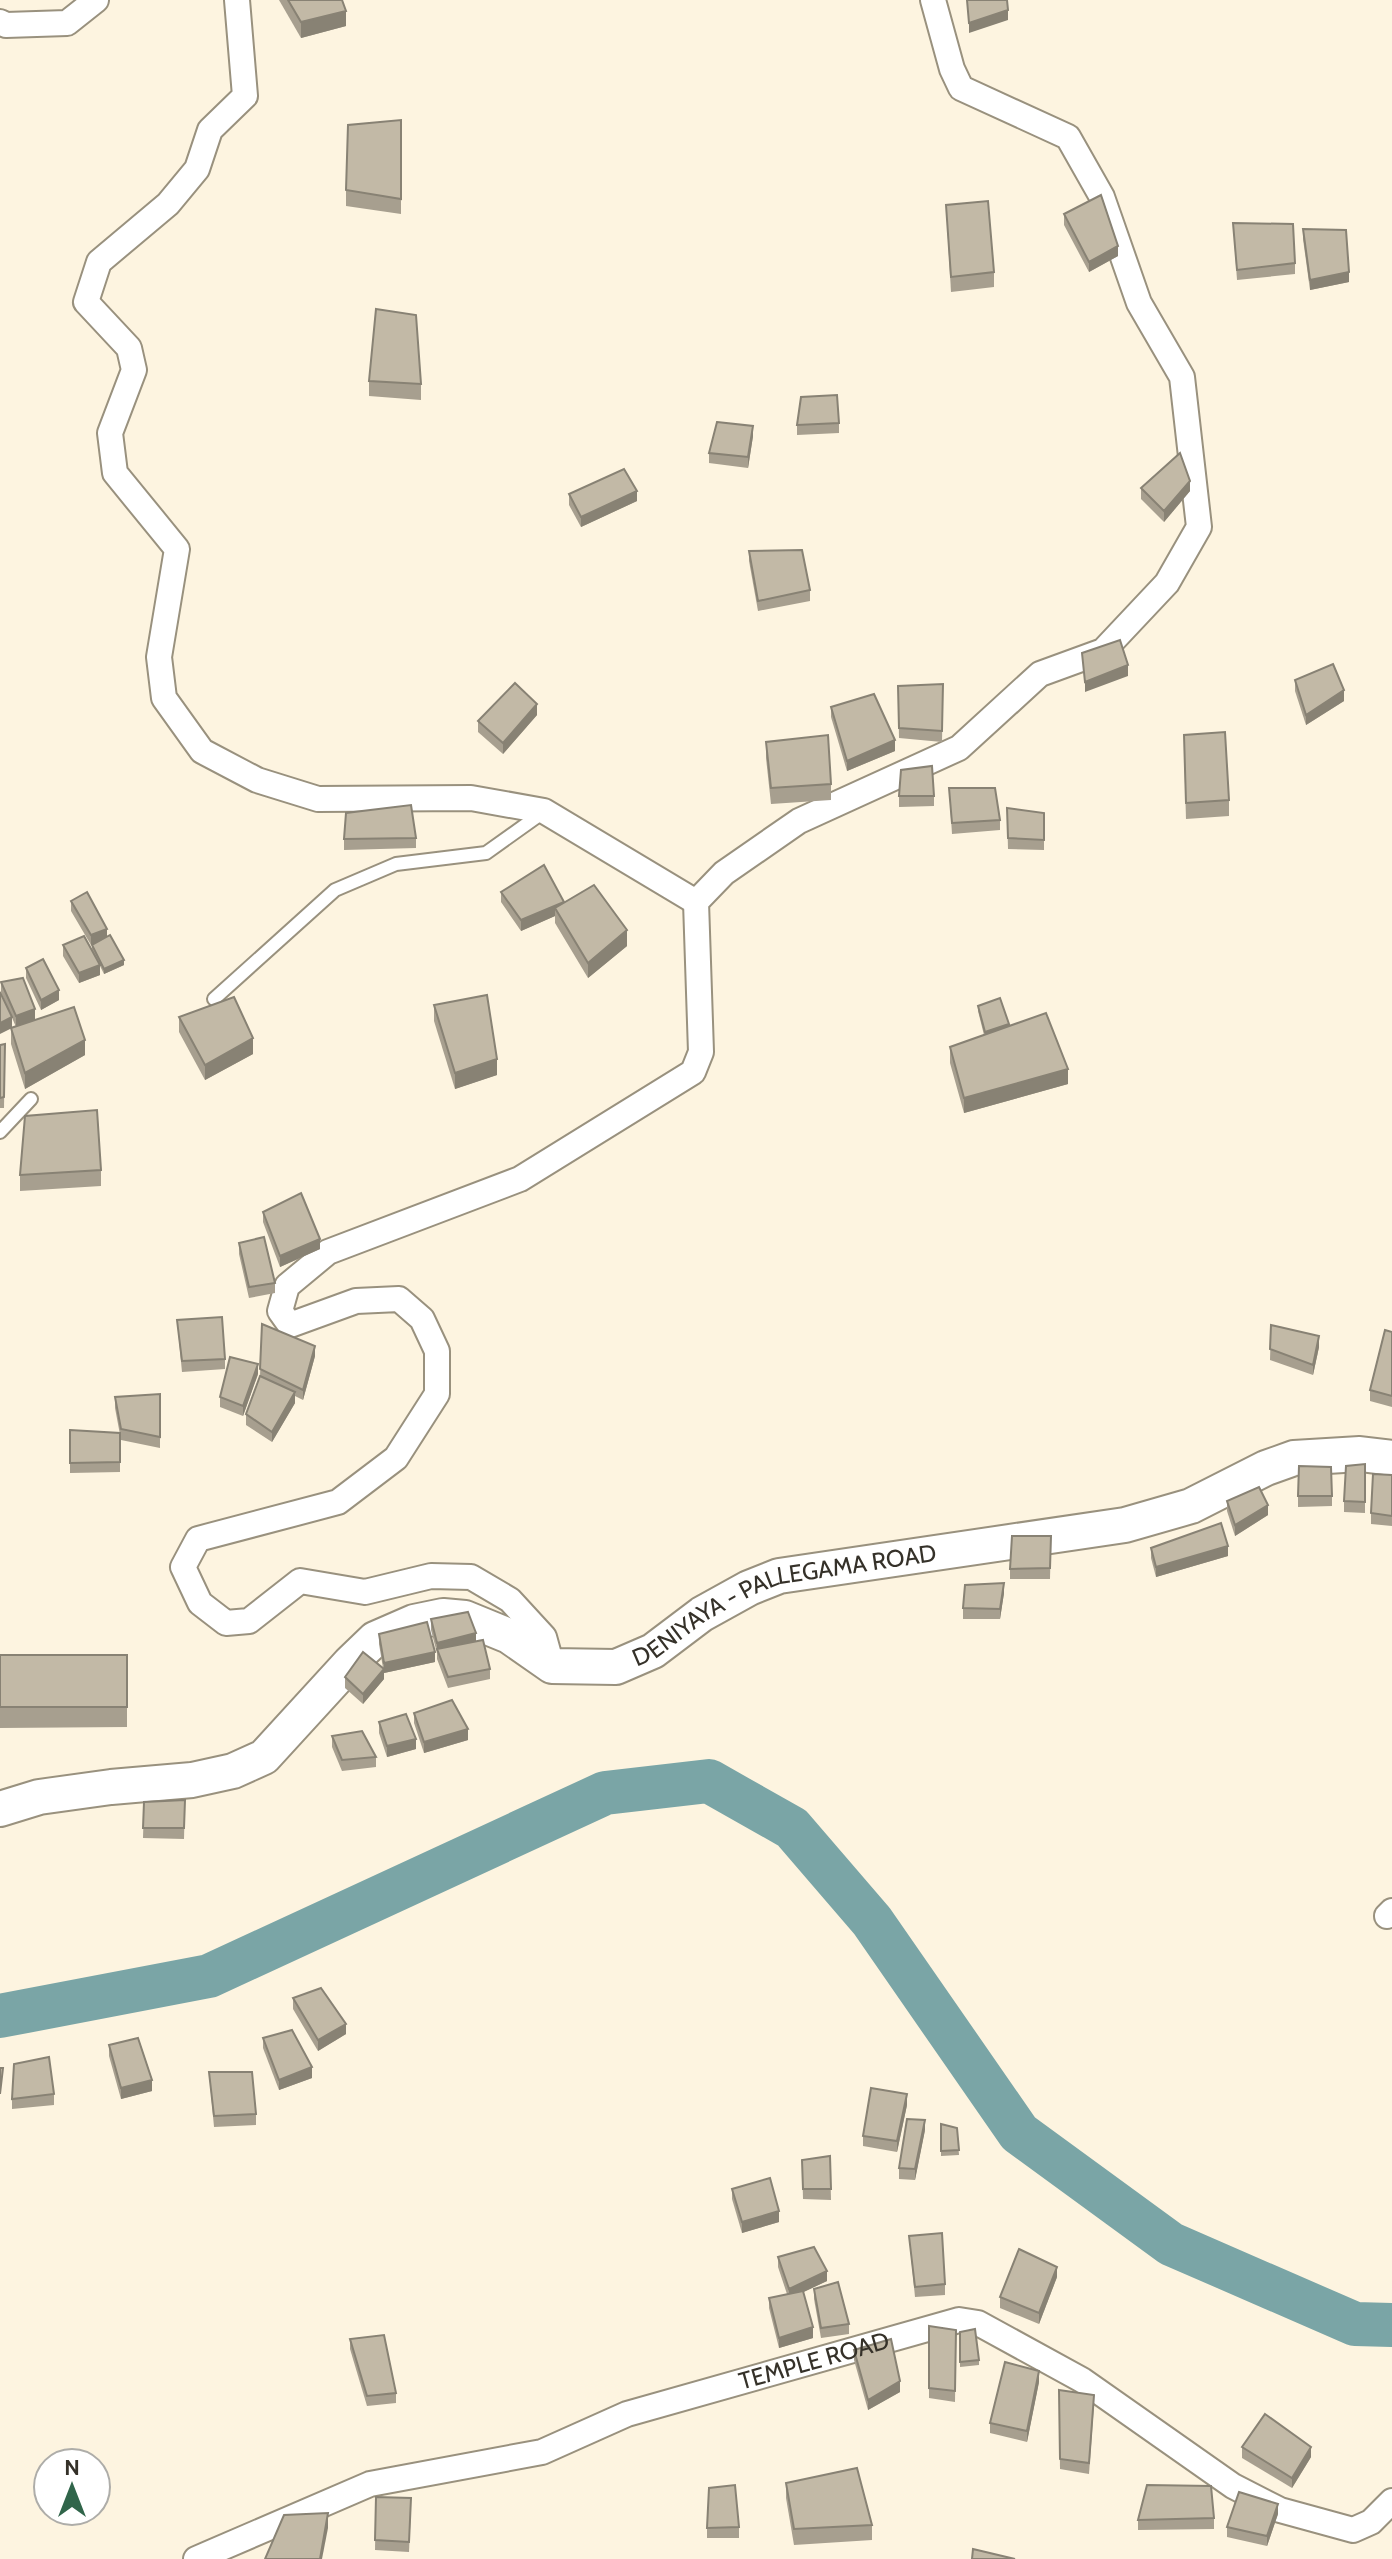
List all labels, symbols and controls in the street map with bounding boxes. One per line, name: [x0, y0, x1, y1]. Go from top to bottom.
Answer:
street label: DENIYAYA - PALLEGAMA ROAD: [628, 1538, 938, 1672]
street label: TEMPLE ROAD: [736, 2325, 892, 2396]
north arrow: [32, 2447, 112, 2527]
text: N: [64, 2454, 80, 2481]

